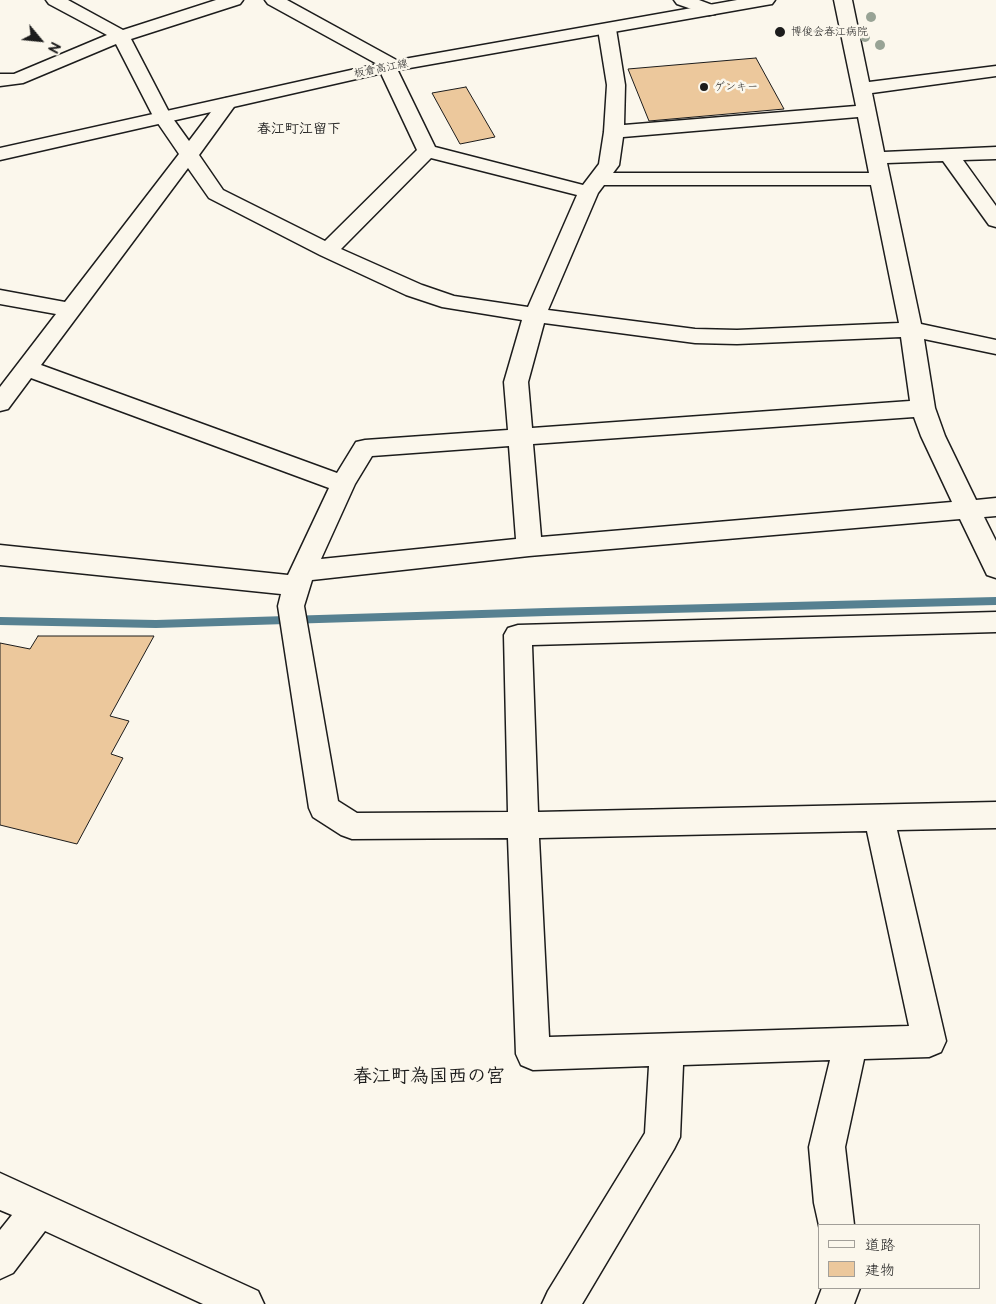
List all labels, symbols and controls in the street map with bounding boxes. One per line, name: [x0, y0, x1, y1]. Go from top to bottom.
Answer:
north arrow: [15, 15, 65, 65]
marker: 博俊会春江病院: [773, 25, 787, 39]
place label: 博俊会春江病院: [791, 25, 868, 39]
text: N: [44, 39, 64, 56]
street label: 板倉高江線: [353, 57, 409, 81]
place label: ゲンキー: [714, 80, 758, 94]
marker: ゲンキー: [698, 81, 710, 93]
district label: 春江町江留下: [257, 121, 341, 137]
district label: 春江町為国西の宮: [353, 1066, 505, 1088]
legend: [818, 1224, 981, 1289]
text: 道路: [865, 1236, 895, 1255]
text: 建物: [865, 1261, 895, 1280]

